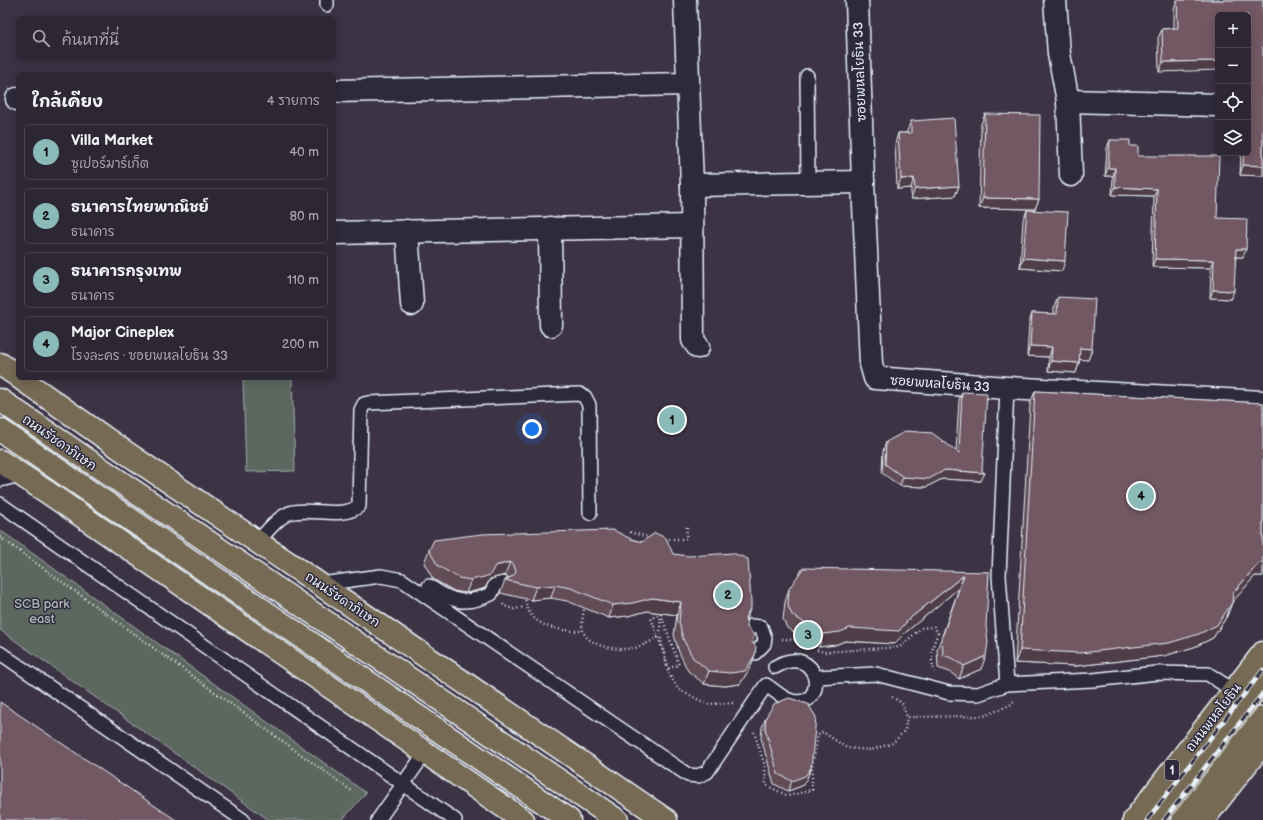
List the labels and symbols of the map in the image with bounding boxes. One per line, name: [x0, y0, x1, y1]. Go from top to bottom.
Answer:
street label: ซอยพหลโยธิน 33: [848, 22, 870, 122]
street label: ซอยพหลโยธิน 33: [890, 371, 991, 395]
pin: 1: [659, 405, 685, 435]
street label: ถนนรัชดาภิเษก: [19, 411, 100, 474]
your location: [522, 419, 542, 439]
pin: 4: [1128, 481, 1154, 511]
street label: ถนนรัชดาภิเษก: [302, 569, 383, 631]
pin: 2: [715, 580, 741, 610]
park label: SCB park east: [14, 596, 70, 627]
pin: 3: [795, 620, 821, 650]
street label: ถนนพหลโยธิน: [1181, 679, 1246, 755]
road number: 1: [1165, 760, 1179, 780]

